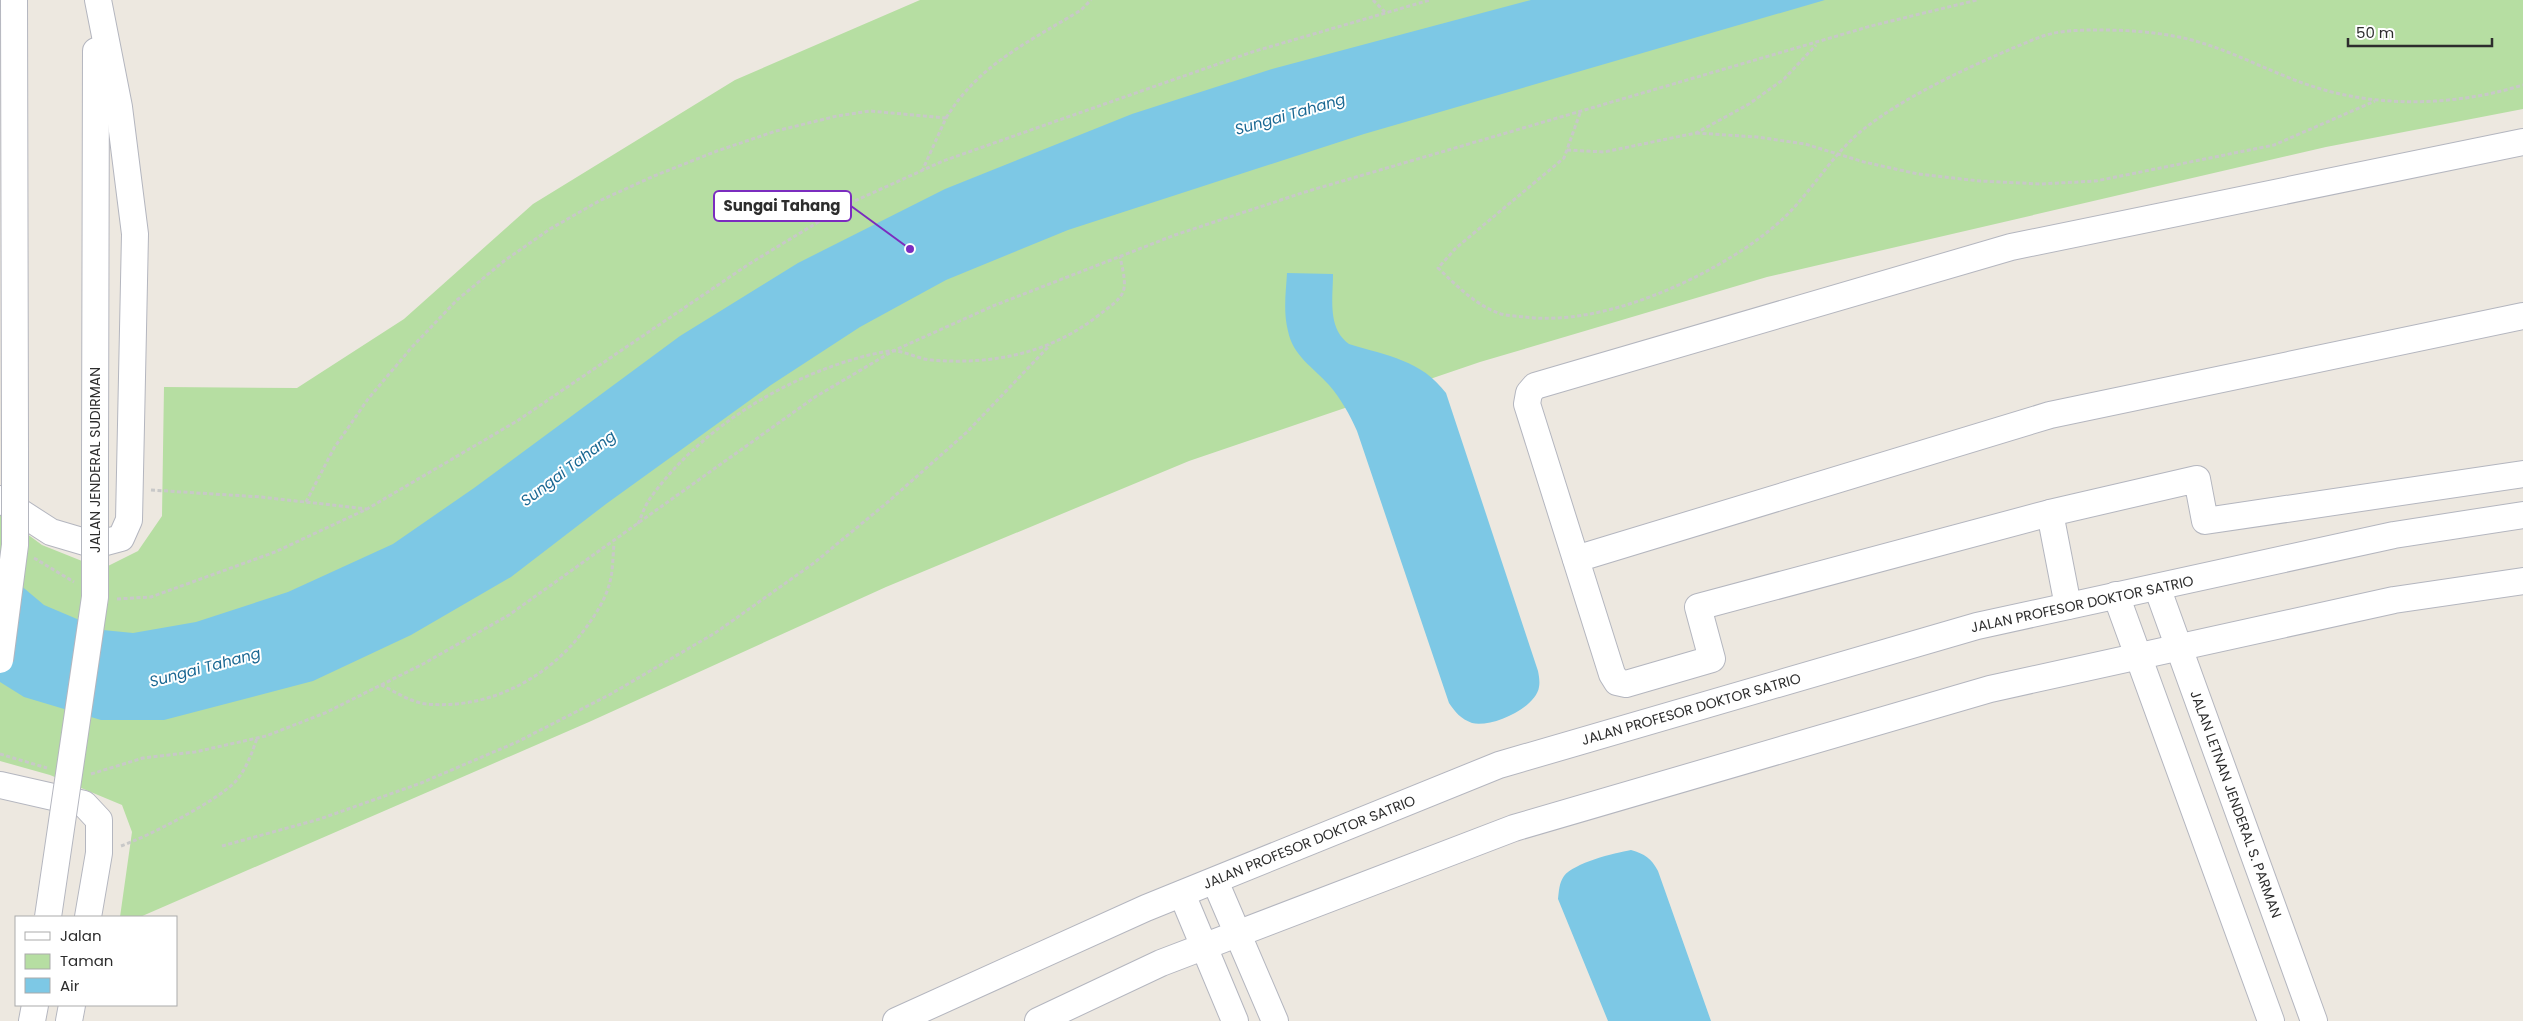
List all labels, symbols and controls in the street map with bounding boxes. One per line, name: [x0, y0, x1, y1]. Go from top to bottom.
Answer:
scale bar: [2348, 15, 2492, 47]
text: 50 m: [2356, 22, 2394, 43]
water label: Sungai Tahang: [1232, 88, 1348, 140]
callout: Sungai Tahang: [714, 191, 851, 221]
text: Sungai Tahang: [723, 195, 841, 216]
street label: JALAN JENDERAL SUDIRMAN: [85, 367, 105, 553]
water label: Sungai Tahang: [516, 425, 620, 511]
street label: JALAN PROFESOR DOKTOR SATRIO: [1969, 571, 2195, 637]
water label: Sungai Tahang: [147, 642, 263, 692]
street label: JALAN PROFESOR DOKTOR SATRIO: [1579, 668, 1803, 750]
street label: JALAN LETNAN JENDERAL S. PARMAN: [2185, 687, 2287, 921]
street label: JALAN PROFESOR DOKTOR SATRIO: [1200, 790, 1418, 894]
legend: [15, 916, 178, 1006]
text: Jalan: [60, 925, 102, 946]
text: Taman: [60, 950, 113, 971]
text: Air: [60, 975, 80, 996]

